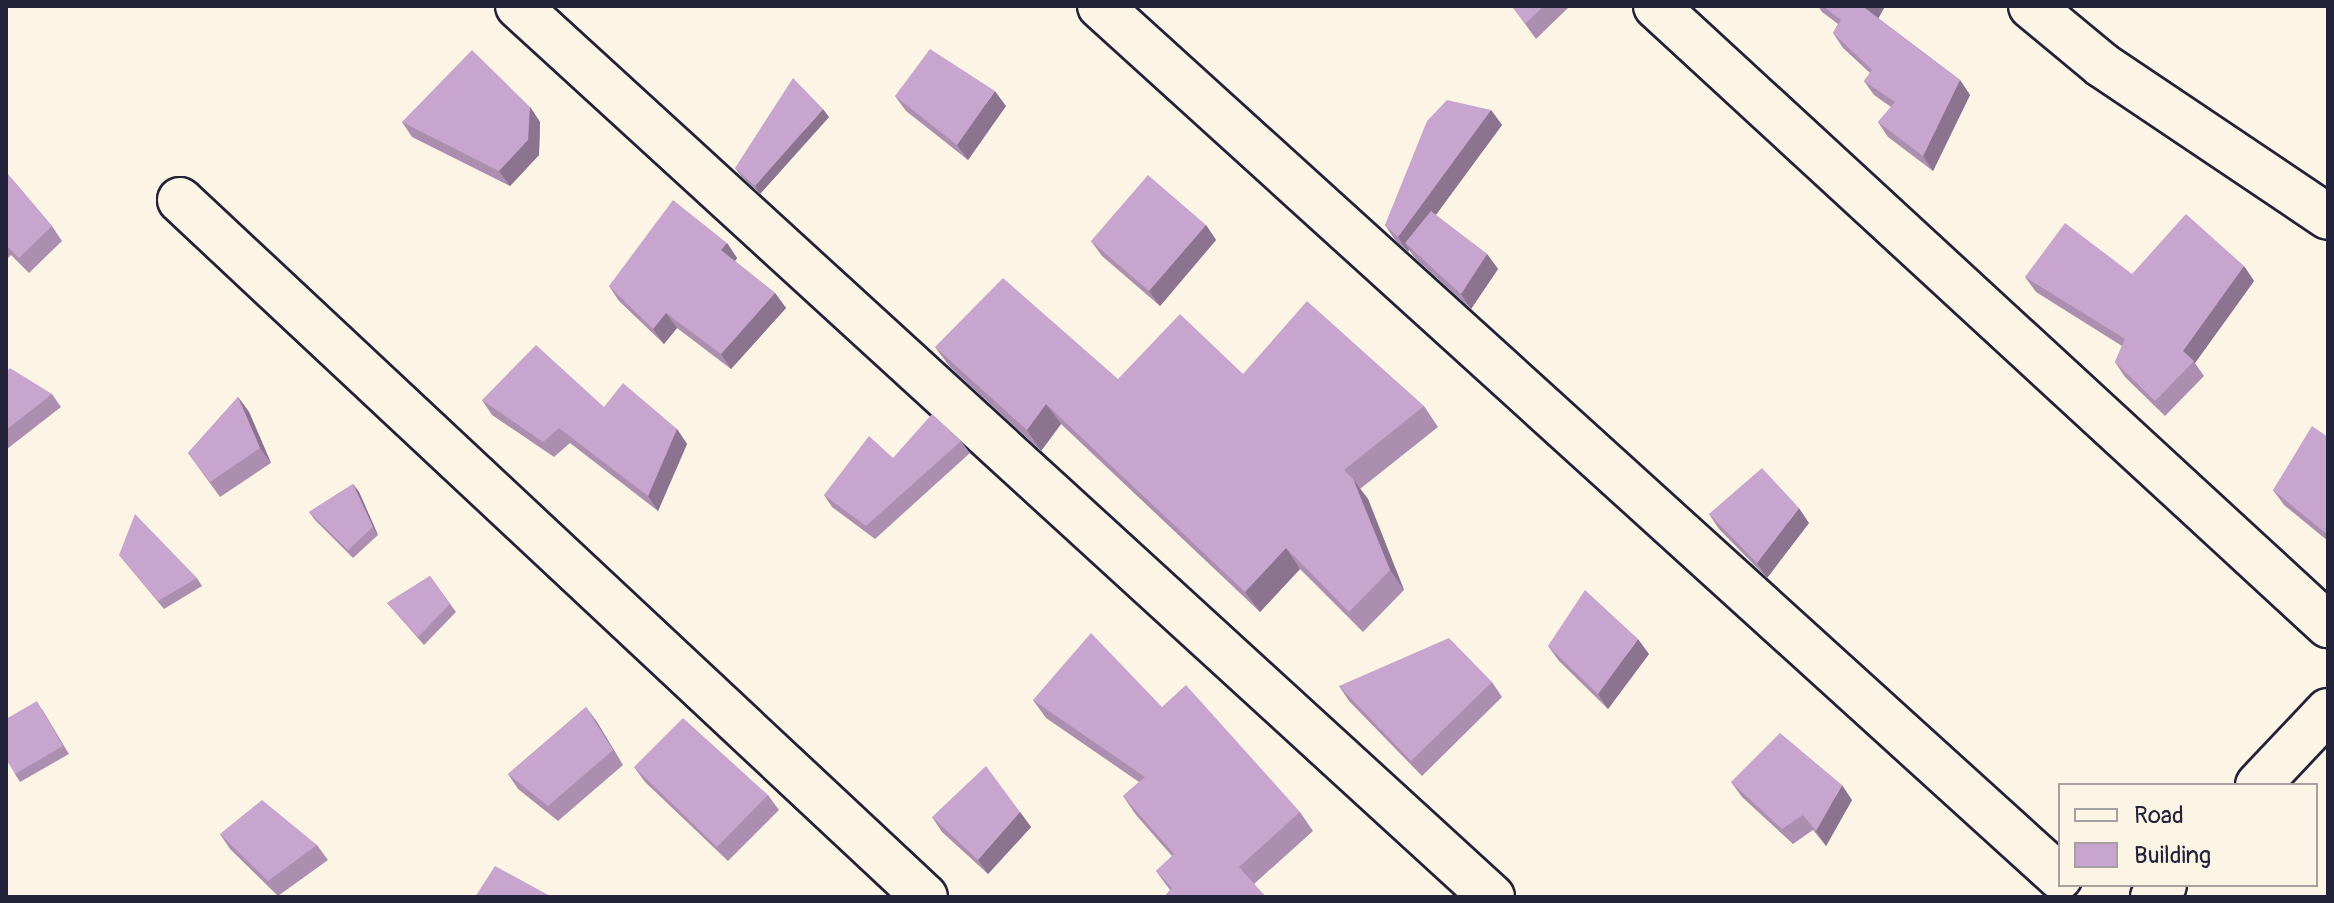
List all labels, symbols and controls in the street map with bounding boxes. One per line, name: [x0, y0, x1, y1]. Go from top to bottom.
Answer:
legend: [2058, 783, 2318, 887]
text: Road: [2134, 801, 2184, 830]
text: Building: [2134, 841, 2211, 870]

